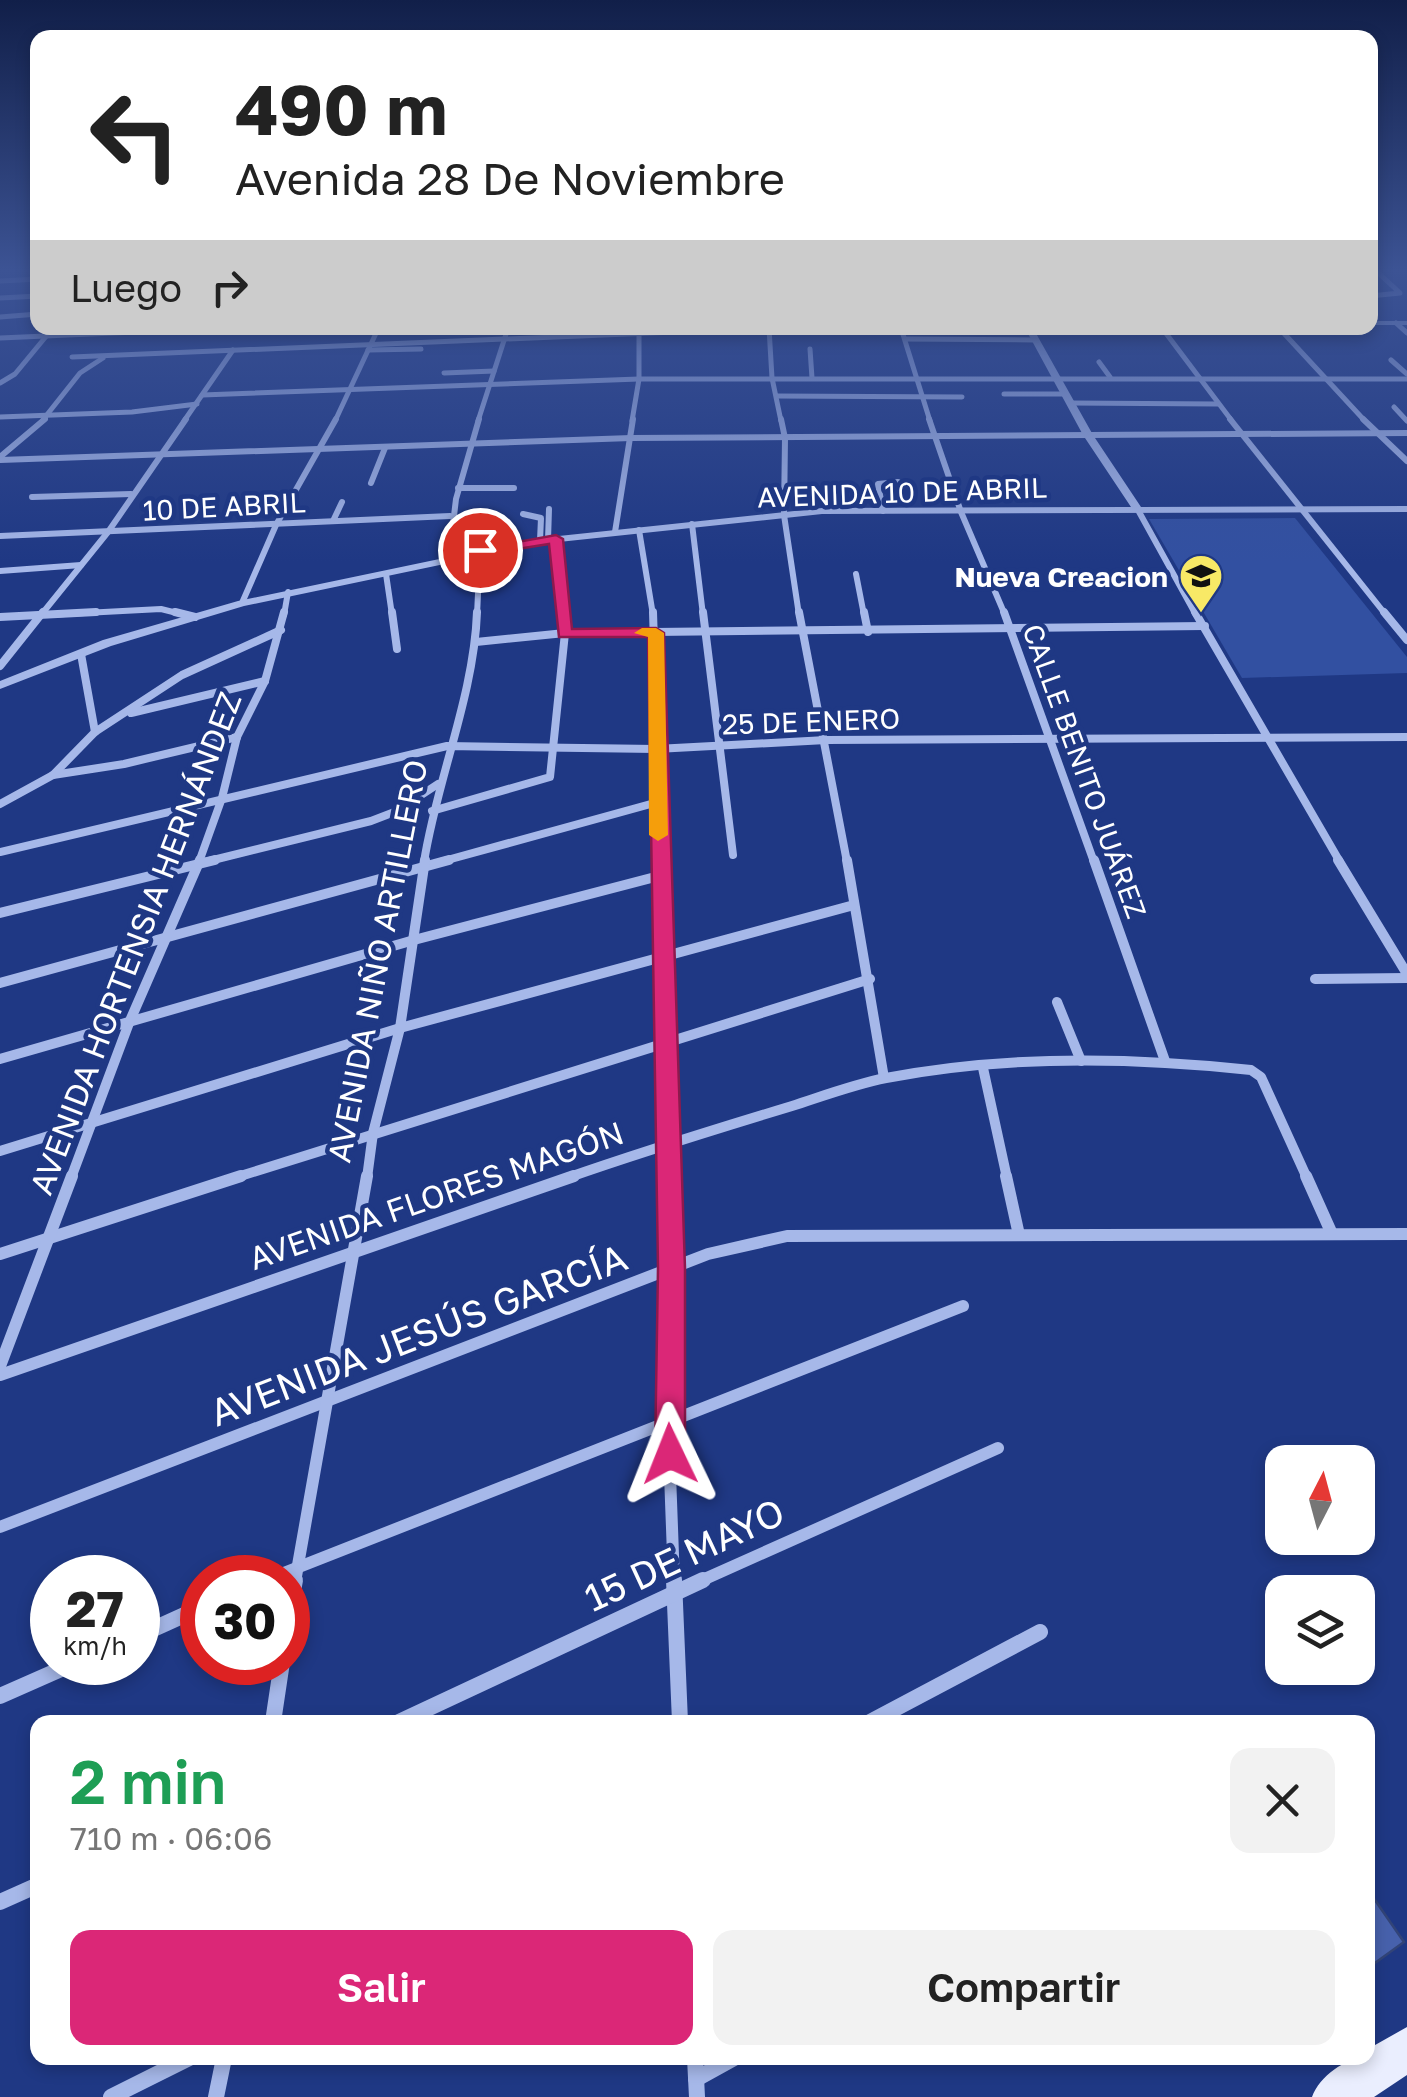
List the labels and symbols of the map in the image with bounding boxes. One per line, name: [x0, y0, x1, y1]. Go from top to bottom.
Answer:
street label: AVENIDA 10 DE ABRIL: [757, 470, 1047, 514]
street label: 10 DE ABRIL: [142, 485, 306, 527]
pin: [438, 508, 523, 593]
school or university icon: Nueva Creacion: [1178, 553, 1224, 614]
place label: Nueva Creacion: [954, 560, 1168, 593]
street label: CALLE BENITO JUÁREZ: [1016, 619, 1154, 923]
street label: AVENIDA HORTENSIA HERNÁNDEZ: [21, 686, 249, 1200]
street label: 25 DE ENERO: [721, 701, 901, 741]
street label: AVENIDA NIÑO ARTILLERO: [319, 756, 435, 1166]
street label: AVENIDA FLORES MAGÓN: [244, 1113, 628, 1277]
street label: AVENIDA JESÚS GARCÍA: [203, 1234, 633, 1434]
position arrow: [618, 1402, 722, 1506]
north arrow: [1265, 1445, 1375, 1555]
street label: 15 DE MAYO: [577, 1488, 791, 1620]
speed limit sign: 30: [180, 1555, 310, 1685]

